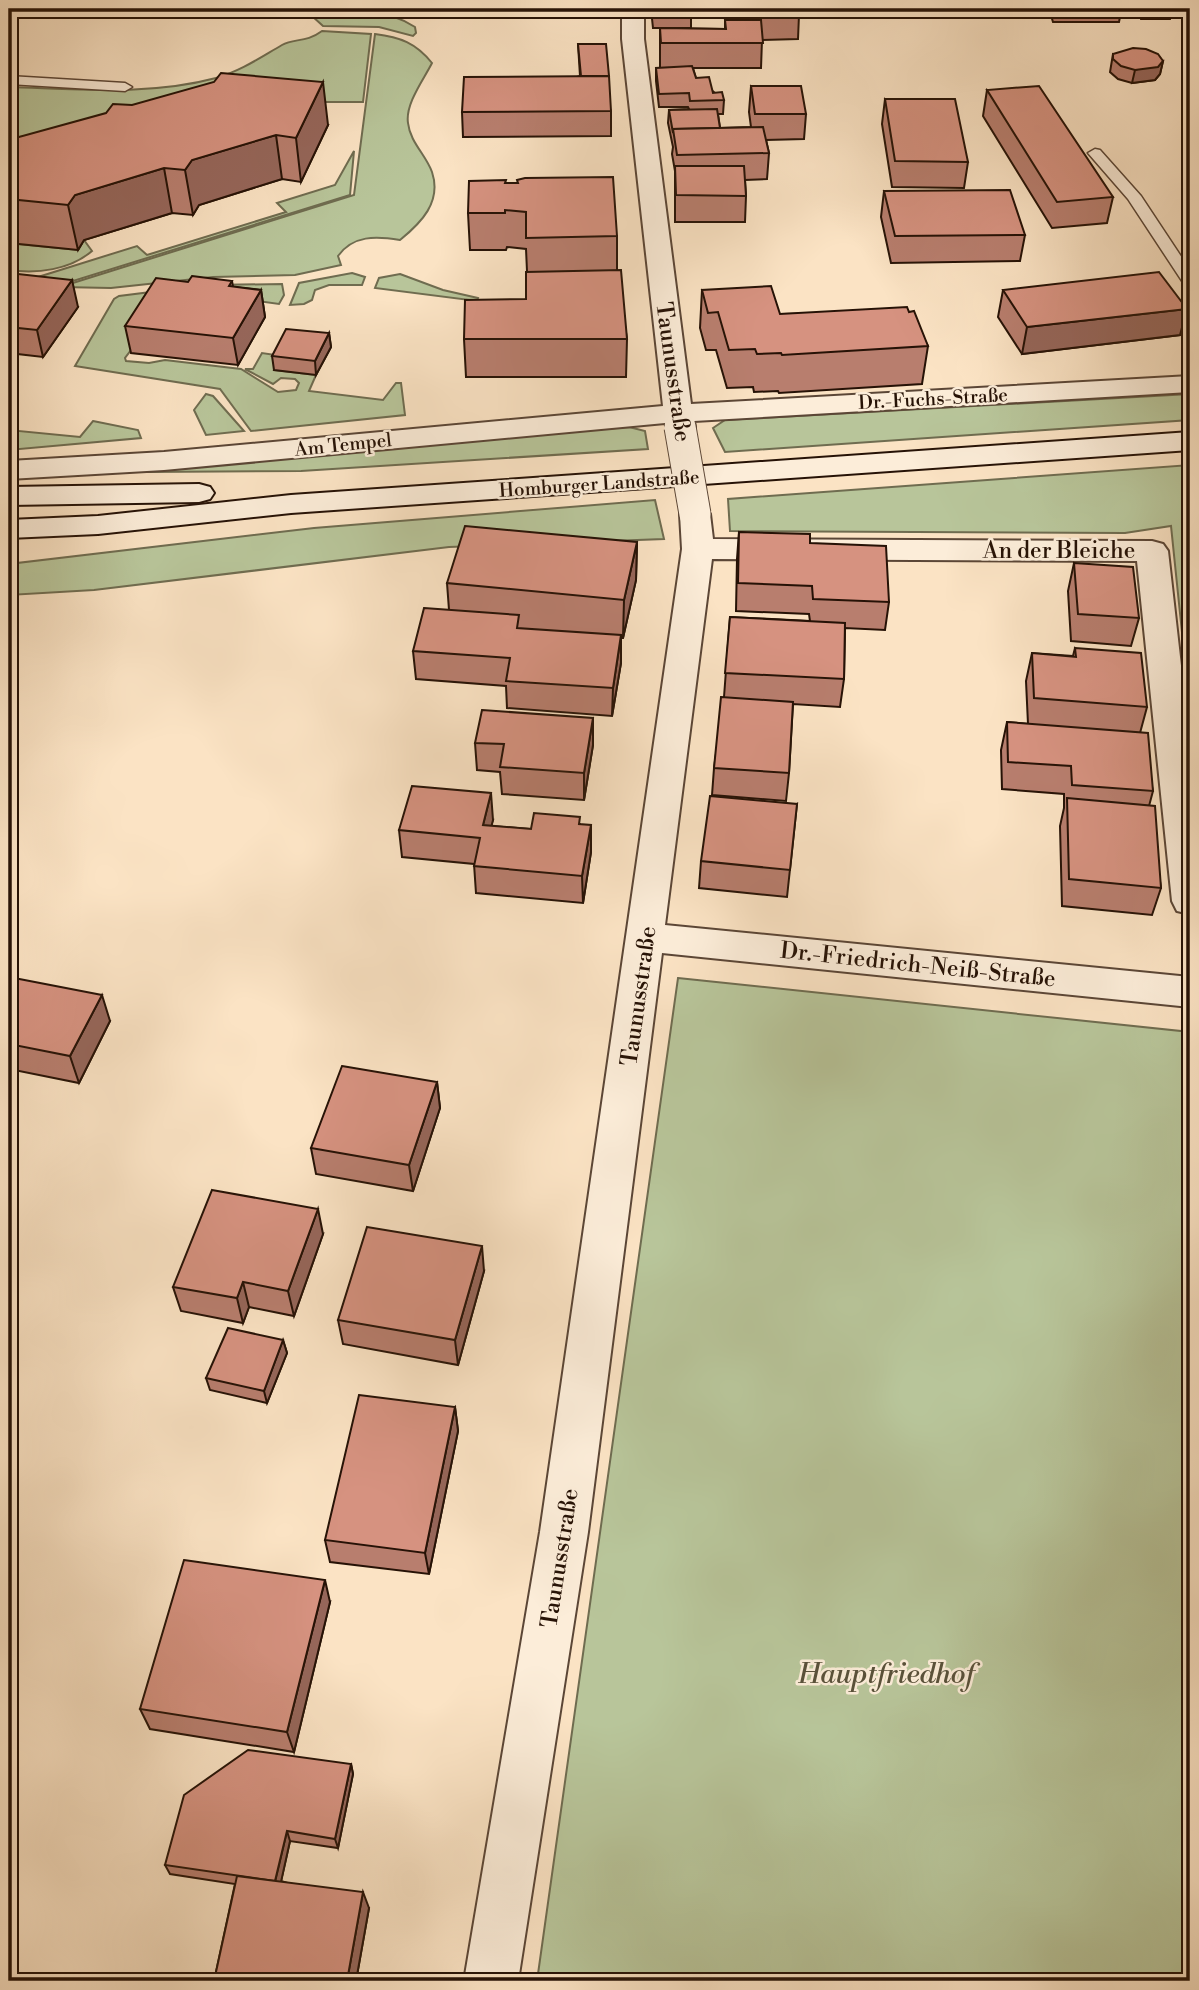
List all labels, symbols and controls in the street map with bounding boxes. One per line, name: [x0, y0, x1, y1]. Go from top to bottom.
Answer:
street label: Taunusstraße: [649, 300, 697, 444]
street label: Dr.-Fuchs-Straße: [858, 383, 1009, 415]
street label: Am Tempel: [292, 428, 393, 462]
street label: Homburger Landstraße: [498, 465, 700, 503]
street label: An der Bleiche: [982, 537, 1135, 565]
street label: Taunusstraße: [615, 924, 663, 1068]
street label: Dr.-Friedrich-Neiß-Straße: [779, 937, 1057, 993]
street label: Taunusstraße: [535, 1486, 585, 1630]
park label: Hauptfriedhof: [797, 1657, 980, 1692]

